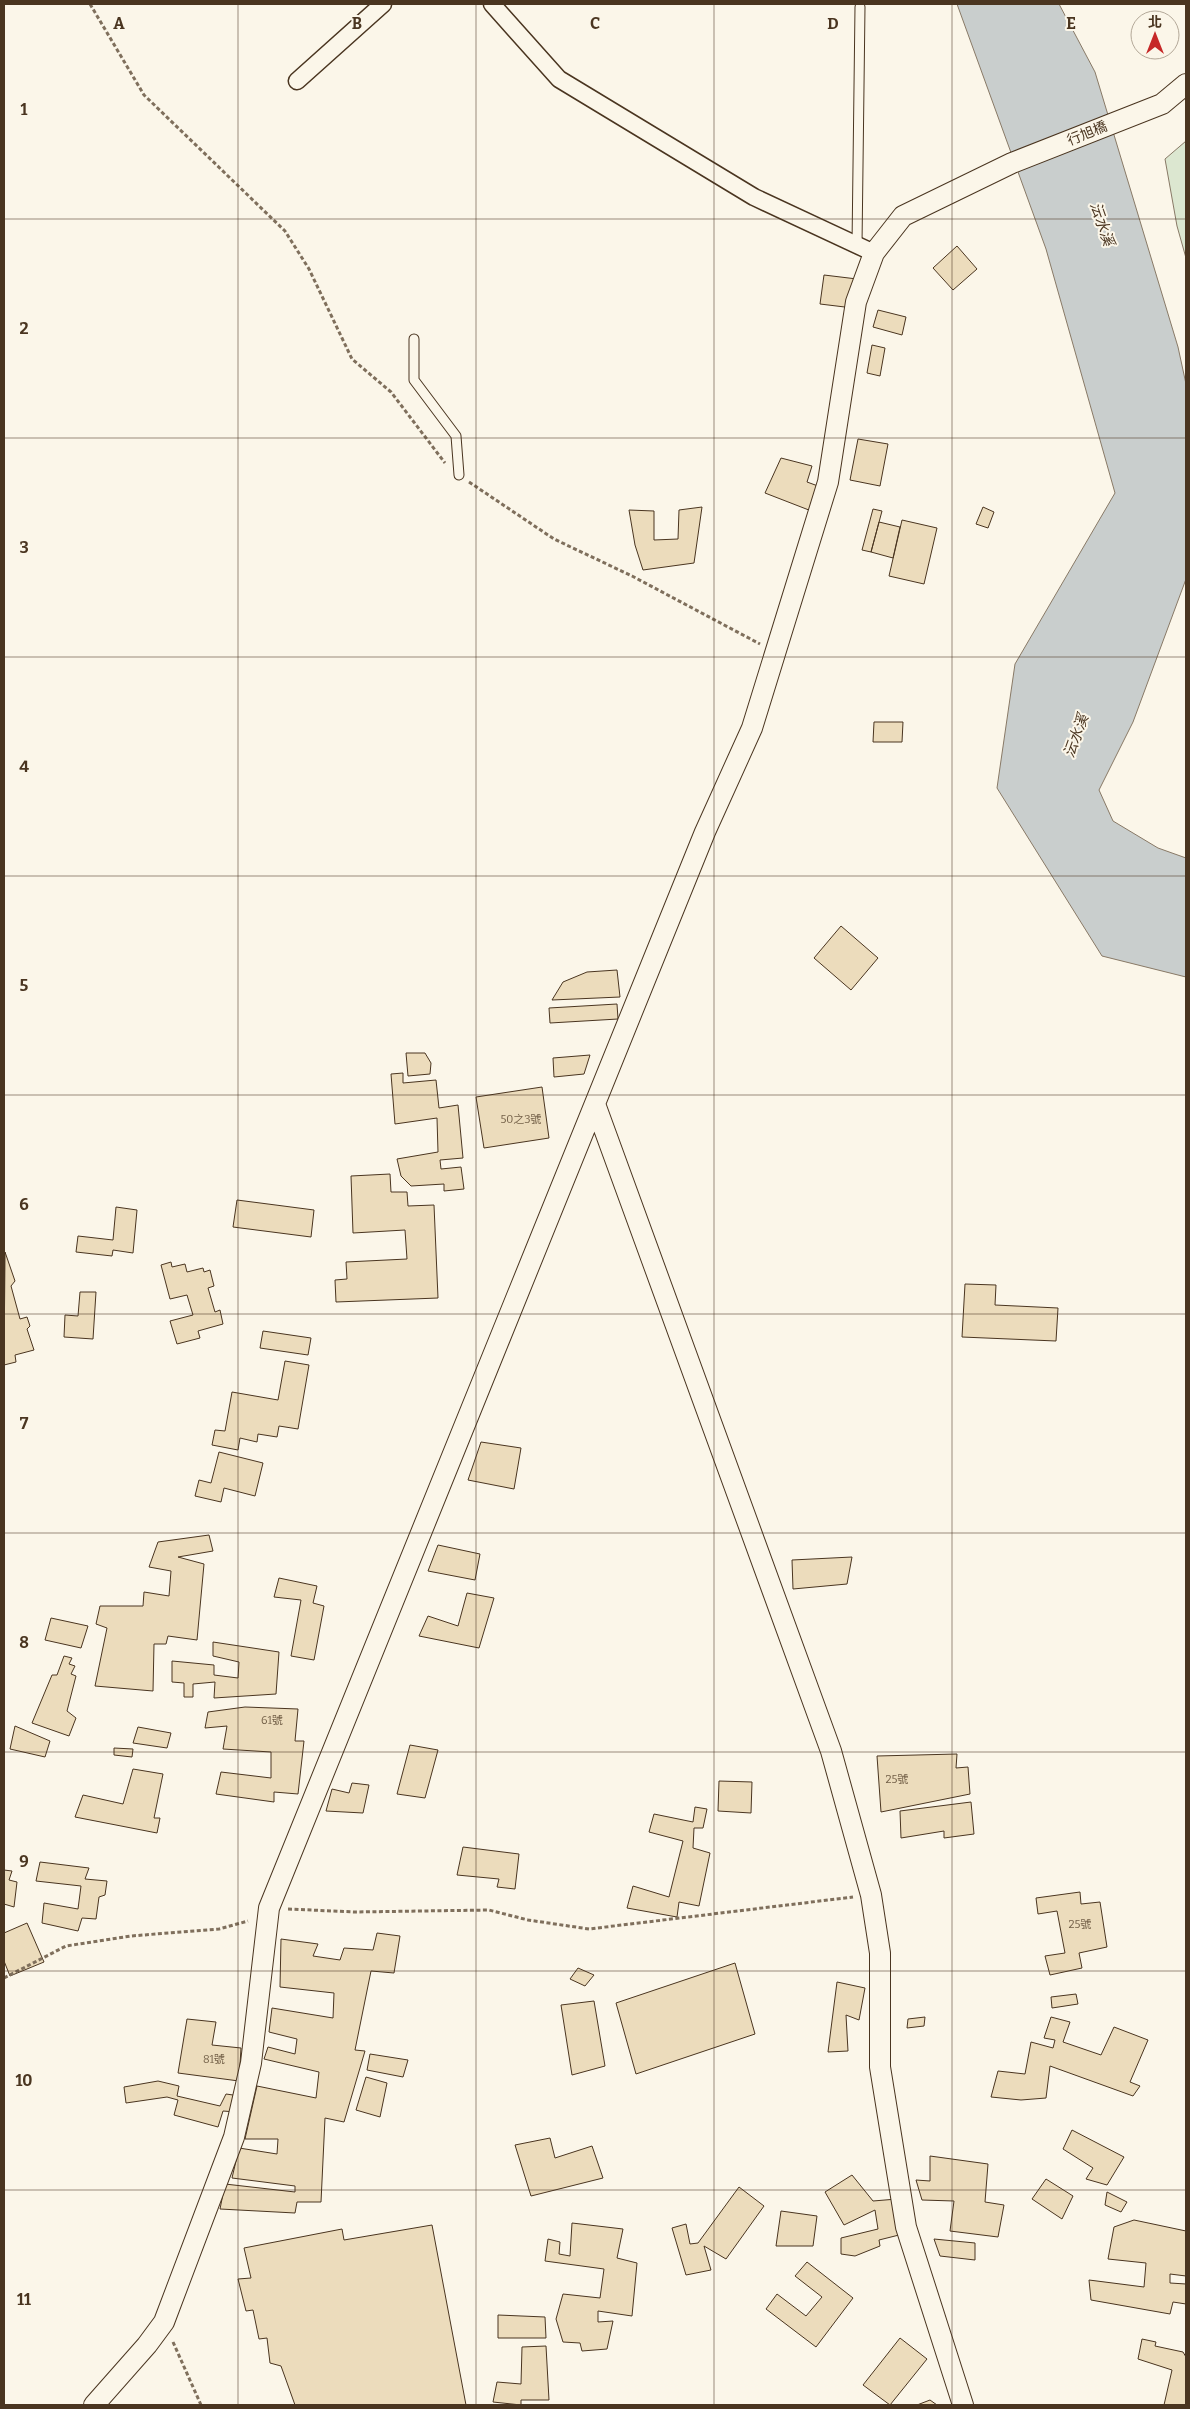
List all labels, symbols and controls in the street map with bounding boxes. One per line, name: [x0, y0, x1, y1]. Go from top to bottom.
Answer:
north arrow: [1130, 10, 1180, 60]
text: A: [113, 14, 125, 33]
text: B: [352, 14, 362, 33]
text: C: [590, 14, 600, 33]
text: D: [827, 14, 839, 33]
text: E: [1066, 14, 1076, 33]
text: 北: [1148, 14, 1162, 31]
text: 1: [21, 100, 28, 119]
street label: 行旭橋: [1065, 118, 1110, 149]
water label: 沄水溪: [1086, 200, 1118, 250]
text: 2: [19, 319, 29, 338]
text: 3: [19, 538, 29, 557]
water label: 沄水溪: [1060, 710, 1093, 760]
text: 4: [19, 757, 29, 776]
text: 5: [20, 976, 29, 995]
house number: 50之3號: [500, 1113, 542, 1126]
text: 6: [19, 1195, 29, 1214]
text: 7: [20, 1414, 29, 1433]
text: 8: [19, 1633, 29, 1652]
house number: 61號: [261, 1714, 283, 1727]
house number: 25號: [886, 1773, 908, 1786]
text: 9: [19, 1852, 29, 1871]
house number: 25號: [1069, 1918, 1091, 1931]
house number: 81號: [203, 2053, 225, 2066]
text: 10: [15, 2071, 33, 2090]
text: 11: [17, 2290, 31, 2309]

